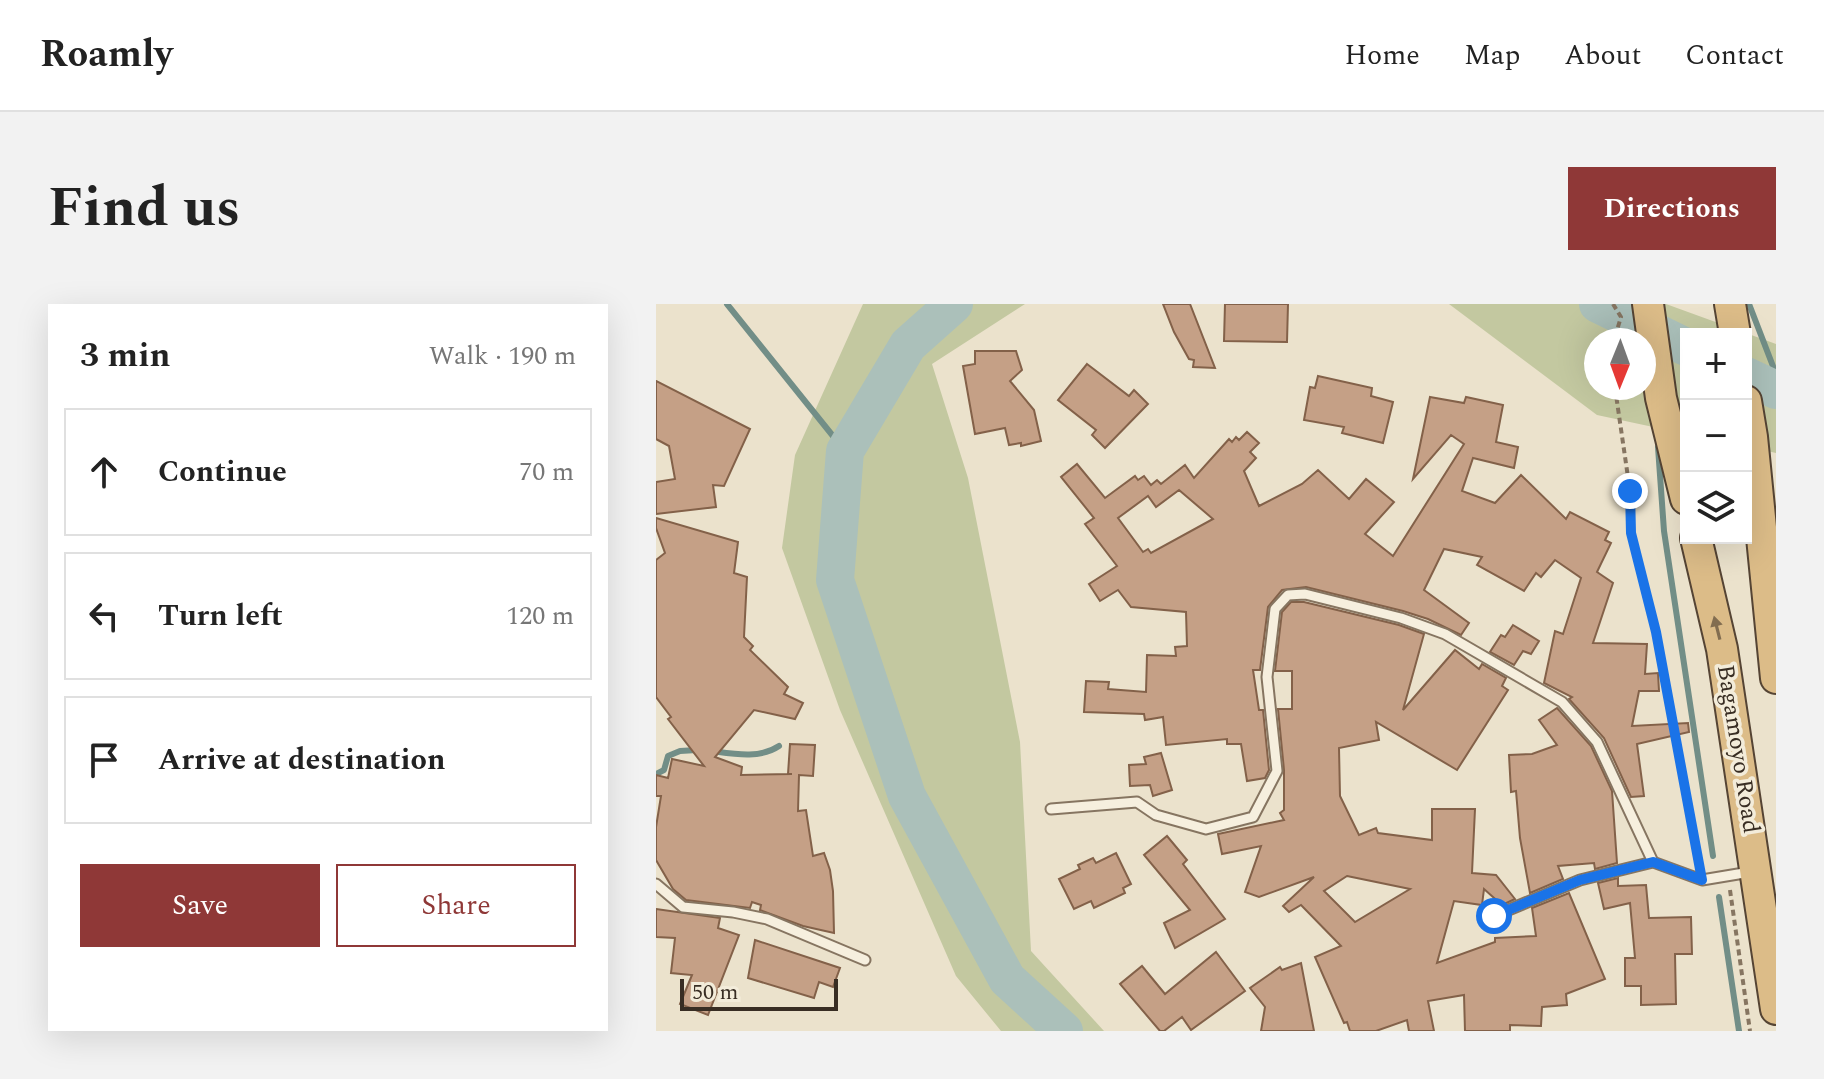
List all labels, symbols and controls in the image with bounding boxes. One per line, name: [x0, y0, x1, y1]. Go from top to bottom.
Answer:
text: Roamly: [40, 26, 173, 84]
text: Home: [1344, 34, 1420, 77]
text: Map: [1464, 34, 1520, 77]
text: About: [1564, 34, 1641, 77]
text: Contact: [1685, 34, 1784, 77]
text: Find us: [48, 166, 241, 251]
button: Directions: [1568, 167, 1776, 250]
north arrow: [1584, 328, 1656, 400]
map controls: [1680, 328, 1752, 544]
button: +: [1680, 328, 1752, 400]
text: 3 min: [80, 330, 170, 382]
text: Walk · 190 m: [429, 336, 576, 376]
button: −: [1680, 400, 1752, 472]
text: Continue: [158, 449, 287, 495]
icon: ahead: [82, 450, 126, 494]
text: 70 m: [519, 452, 574, 492]
button: layers: [1680, 472, 1752, 544]
route end: [1612, 473, 1648, 509]
text: Turn left: [158, 593, 283, 639]
icon: left: [82, 594, 126, 638]
text: 120 m: [506, 596, 574, 636]
one-way arrow: [1711, 615, 1723, 640]
street label: Bagamoyo Road: [1707, 662, 1769, 836]
text: Arrive at destination: [158, 737, 445, 783]
icon: arrive: [82, 738, 126, 782]
button: Save: [80, 864, 320, 947]
button: Share: [336, 864, 576, 947]
route start: [1476, 898, 1512, 934]
scale bar: [680, 975, 838, 1011]
text: 50 m: [692, 976, 738, 1009]

